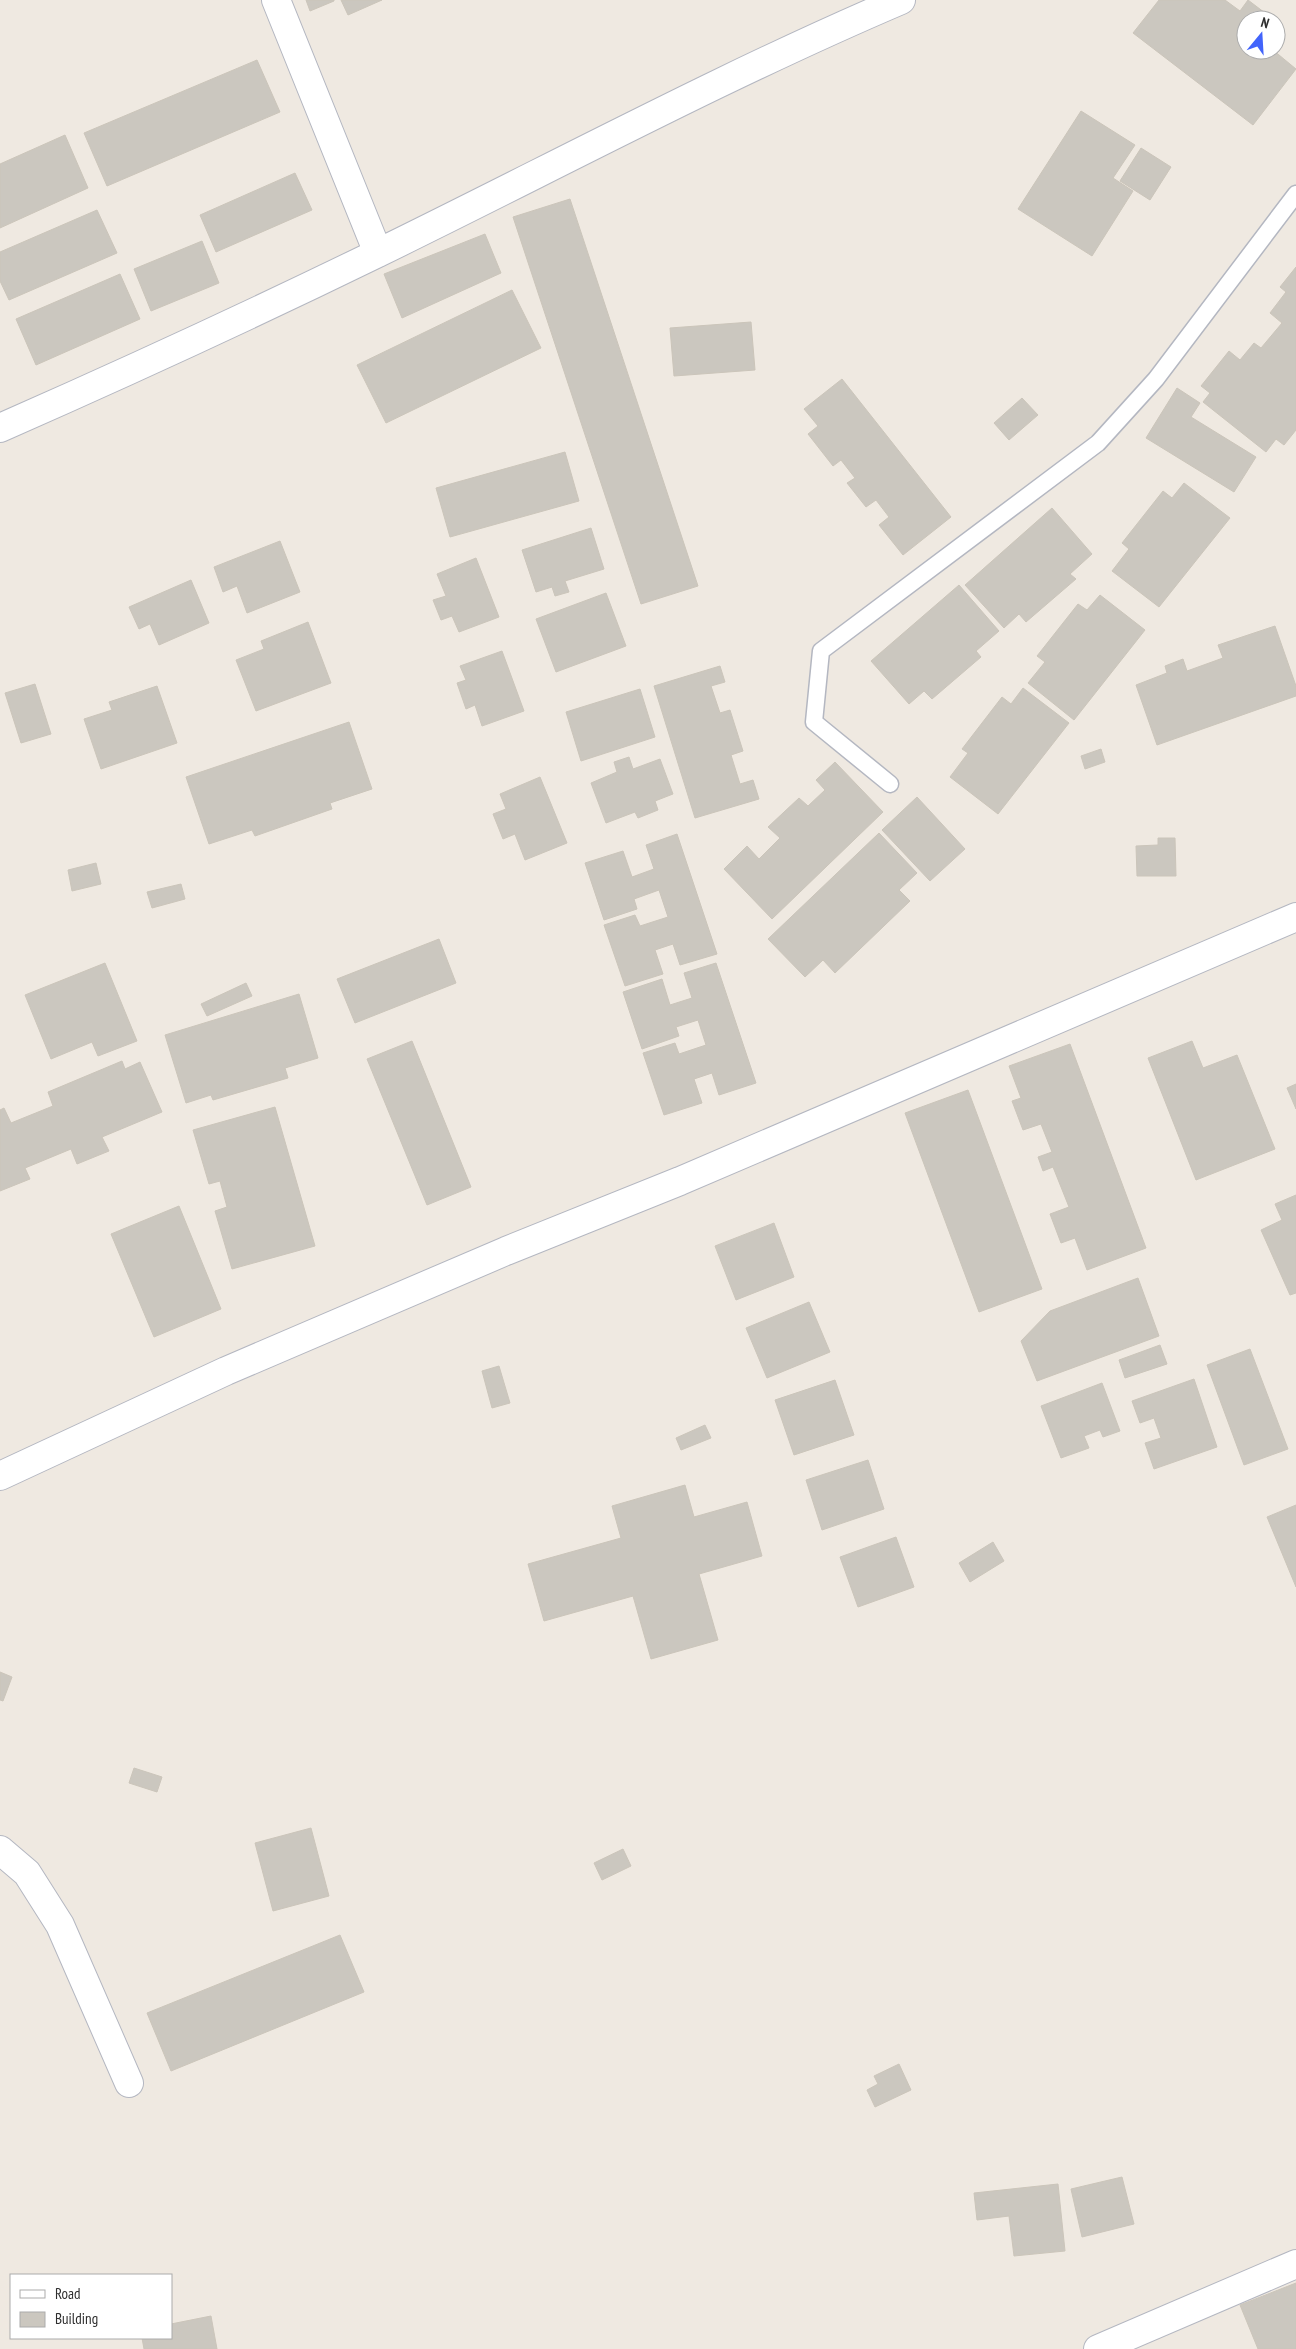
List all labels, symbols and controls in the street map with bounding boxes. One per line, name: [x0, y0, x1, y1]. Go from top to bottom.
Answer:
north arrow: [1236, 10, 1286, 60]
text: N: [1259, 13, 1271, 32]
legend: [10, 2274, 172, 2339]
text: Road: [55, 2284, 81, 2303]
text: Building: [55, 2309, 98, 2328]

